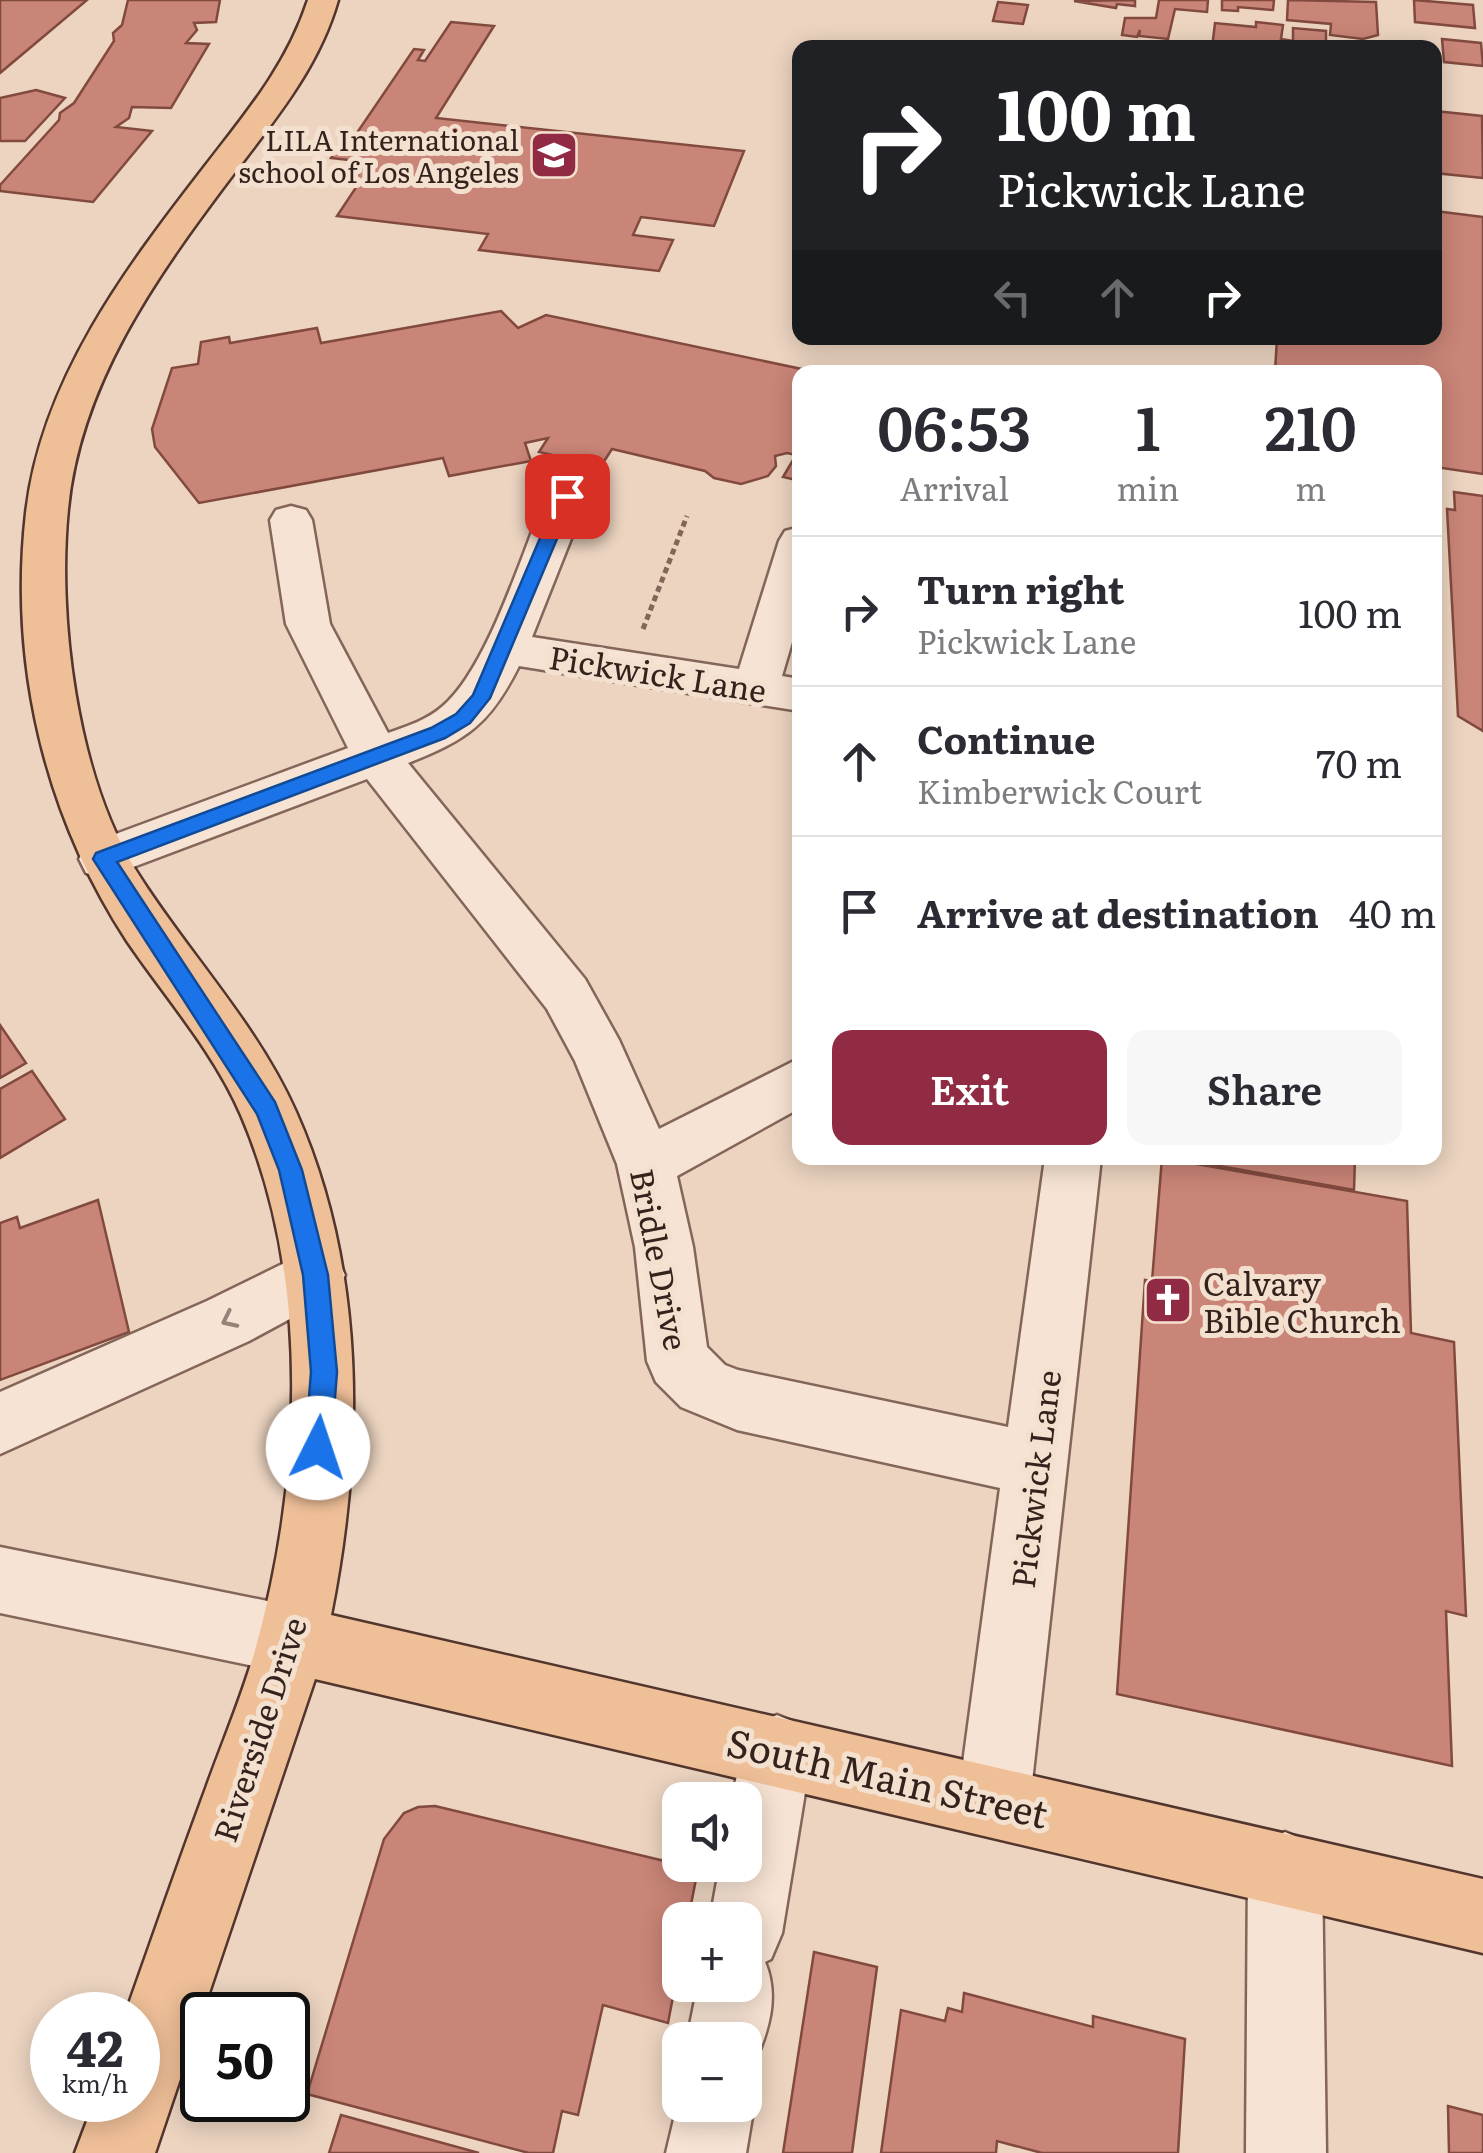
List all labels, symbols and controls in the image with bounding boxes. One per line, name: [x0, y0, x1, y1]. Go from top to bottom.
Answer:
text: 100 m: [997, 59, 1196, 163]
icon: right: [832, 80, 962, 210]
place label: LILA International school of Los Angeles: [238, 118, 519, 192]
school or university icon: LILA International school of Los Angeles: [528, 129, 580, 181]
text: Pickwick Lane: [997, 154, 1306, 221]
icon: left: [985, 270, 1040, 325]
icon: ahead: [1090, 270, 1145, 325]
icon: right: [1195, 270, 1250, 325]
text: 06:53: [877, 380, 1031, 469]
text: 1: [1136, 380, 1160, 469]
text: 210: [1265, 380, 1357, 469]
pin: [525, 454, 610, 539]
text: Arrival: [900, 463, 1009, 511]
text: min: [1117, 463, 1179, 511]
text: m: [1295, 463, 1326, 511]
icon: arrive: [540, 469, 595, 524]
text: Turn right: [917, 559, 1124, 616]
text: 100 m: [1298, 583, 1402, 640]
icon: right: [832, 584, 887, 639]
text: Pickwick Lane: [917, 616, 1136, 664]
street label: Pickwick Lane: [546, 631, 770, 713]
text: Continue: [917, 709, 1095, 766]
text: 70 m: [1316, 733, 1402, 790]
icon: ahead: [832, 734, 887, 789]
text: Kimberwick Court: [917, 766, 1202, 814]
text: Arrive at destination: [917, 883, 1319, 940]
text: 40 m: [1349, 883, 1436, 940]
icon: arrive: [832, 884, 887, 939]
button: Exit: [832, 1030, 1107, 1145]
button: Share: [1127, 1030, 1402, 1145]
street label: Bridle Drive: [620, 1164, 702, 1354]
place label: Calvary Bible Church: [1203, 1258, 1401, 1343]
church icon: Calvary Bible Church: [1142, 1274, 1194, 1326]
one-way arrow: [221, 1308, 239, 1328]
street label: Pickwick Lane: [997, 1367, 1071, 1591]
position arrow: [266, 1396, 370, 1500]
street label: Riverside Drive: [199, 1610, 317, 1848]
street label: South Main Street: [722, 1711, 1055, 1841]
map controls: [662, 1782, 762, 2122]
button: sound: [662, 1782, 762, 1882]
button: +: [662, 1902, 762, 2002]
speed limit sign: 50: [180, 1992, 310, 2122]
text: 42: [66, 2008, 123, 2082]
button: −: [662, 2022, 762, 2122]
text: km/h: [62, 2064, 128, 2101]

